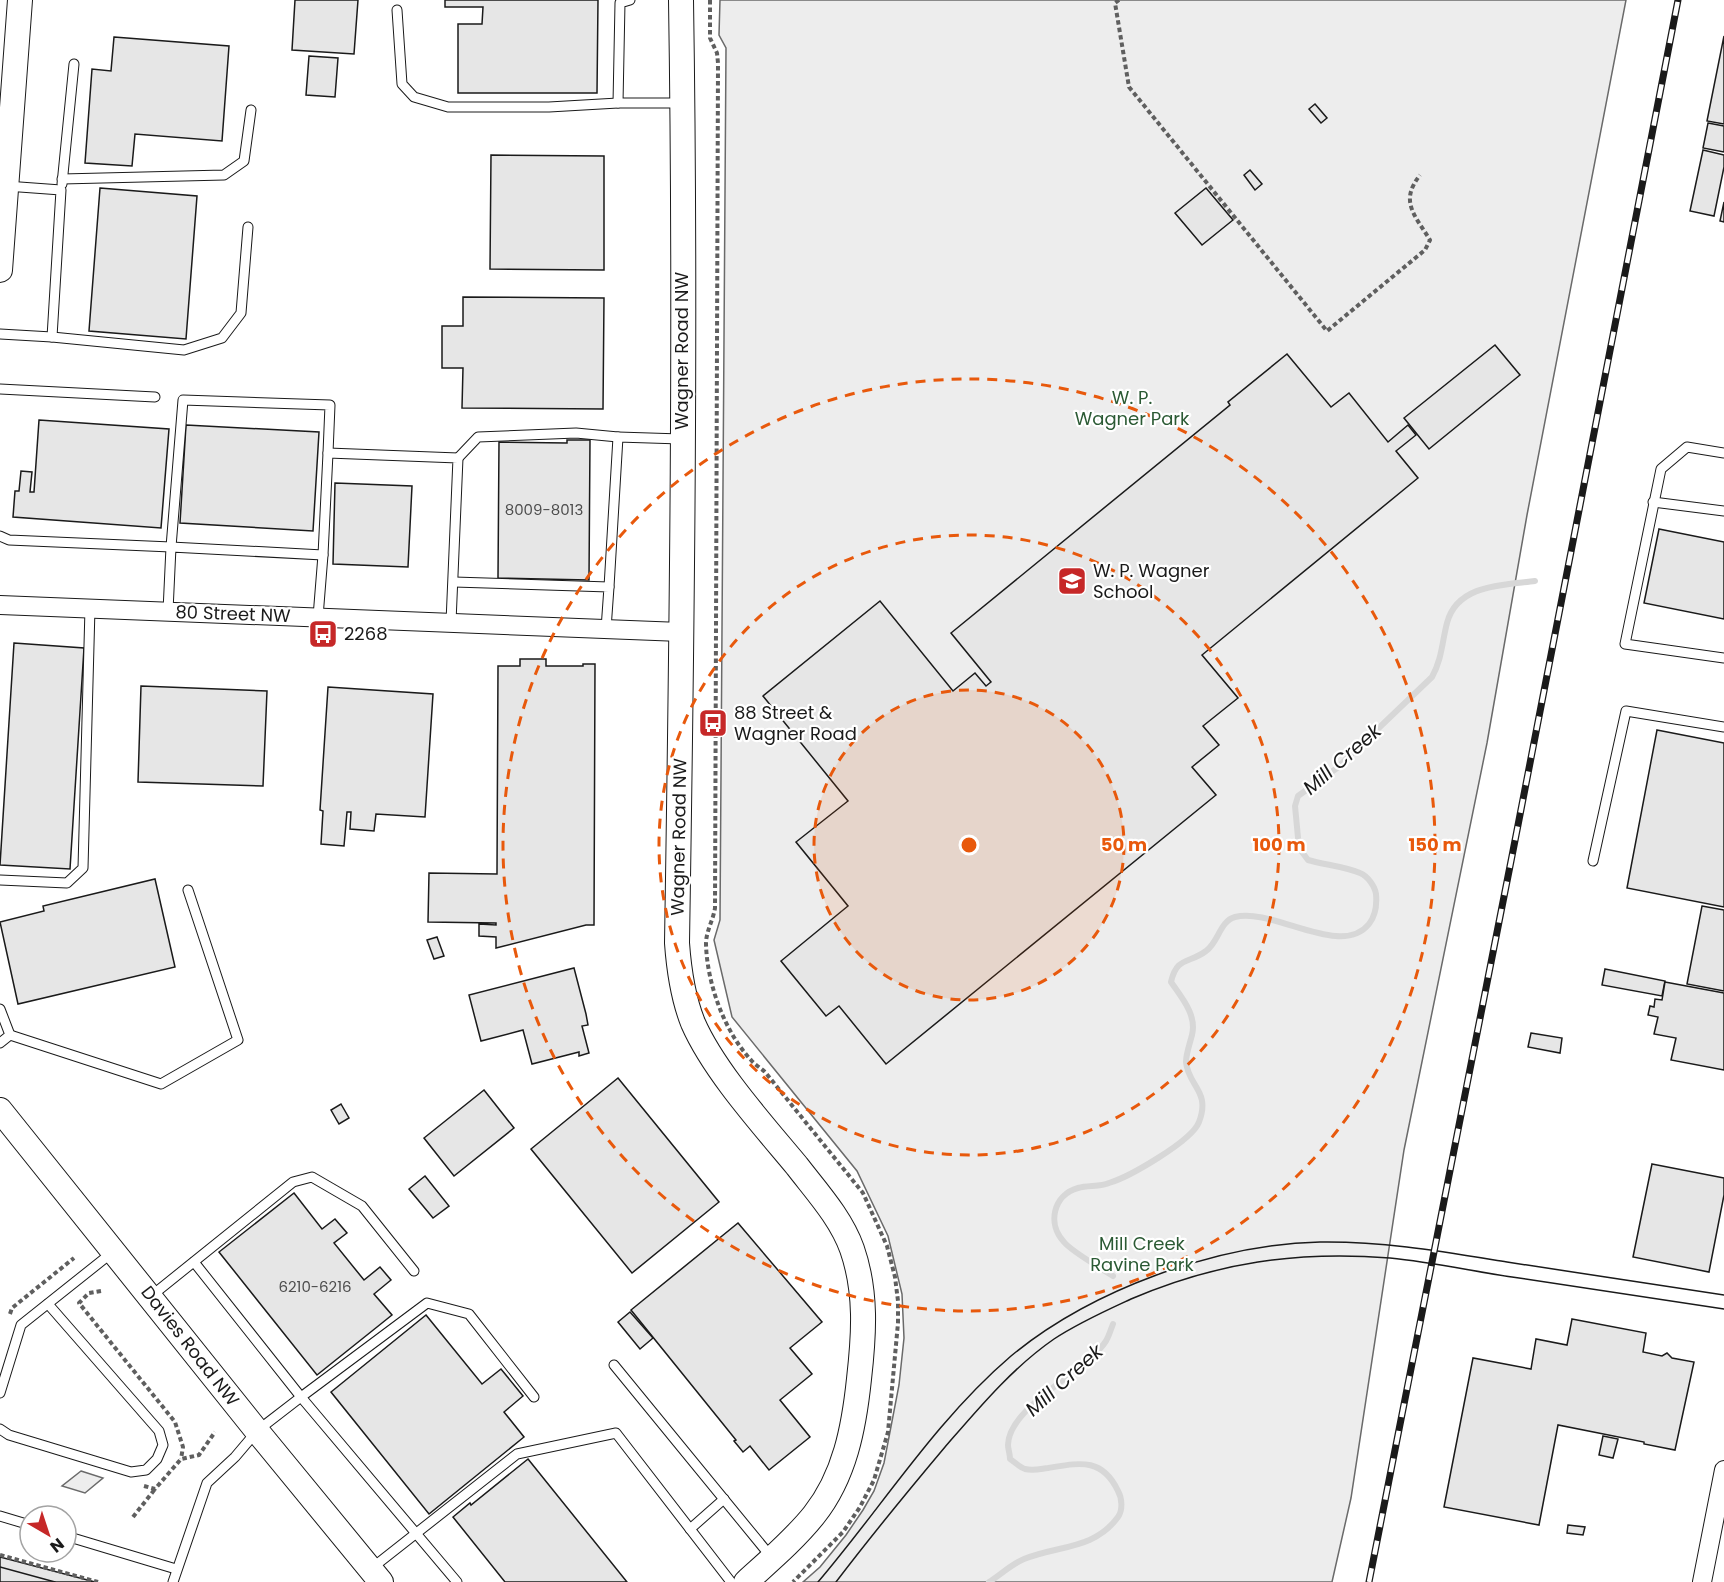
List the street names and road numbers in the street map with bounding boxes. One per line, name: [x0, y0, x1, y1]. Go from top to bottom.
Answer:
street label: Wagner Road NW: [669, 272, 694, 430]
street label: 80 Street NW: [175, 599, 291, 628]
street label: Wagner Road NW: [665, 757, 692, 916]
street label: Davies Road NW: [135, 1280, 246, 1411]

